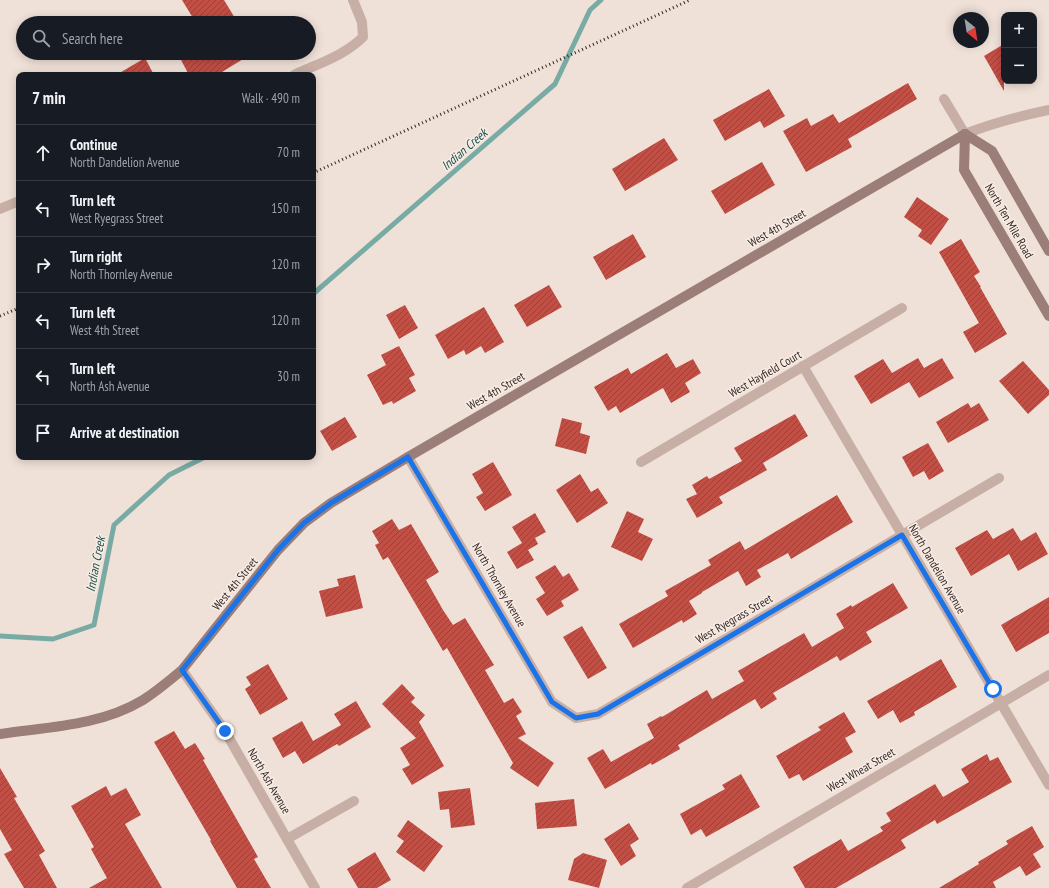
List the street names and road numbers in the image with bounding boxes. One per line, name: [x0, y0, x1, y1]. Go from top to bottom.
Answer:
street label: North Ten Mile Road: [982, 181, 1037, 261]
street label: West 4th Street: [745, 205, 809, 250]
street label: West Hayfield Court: [726, 346, 804, 400]
street label: West 4th Street: [464, 368, 528, 413]
street label: North Dandelion Avenue: [906, 521, 969, 616]
street label: North Thornley Avenue: [469, 540, 530, 630]
street label: West 4th Street: [209, 554, 261, 613]
street label: West Ryegrass Street: [693, 590, 775, 647]
street label: West Wheat Street: [824, 744, 898, 795]
street label: North Ash Avenue: [245, 745, 294, 816]

